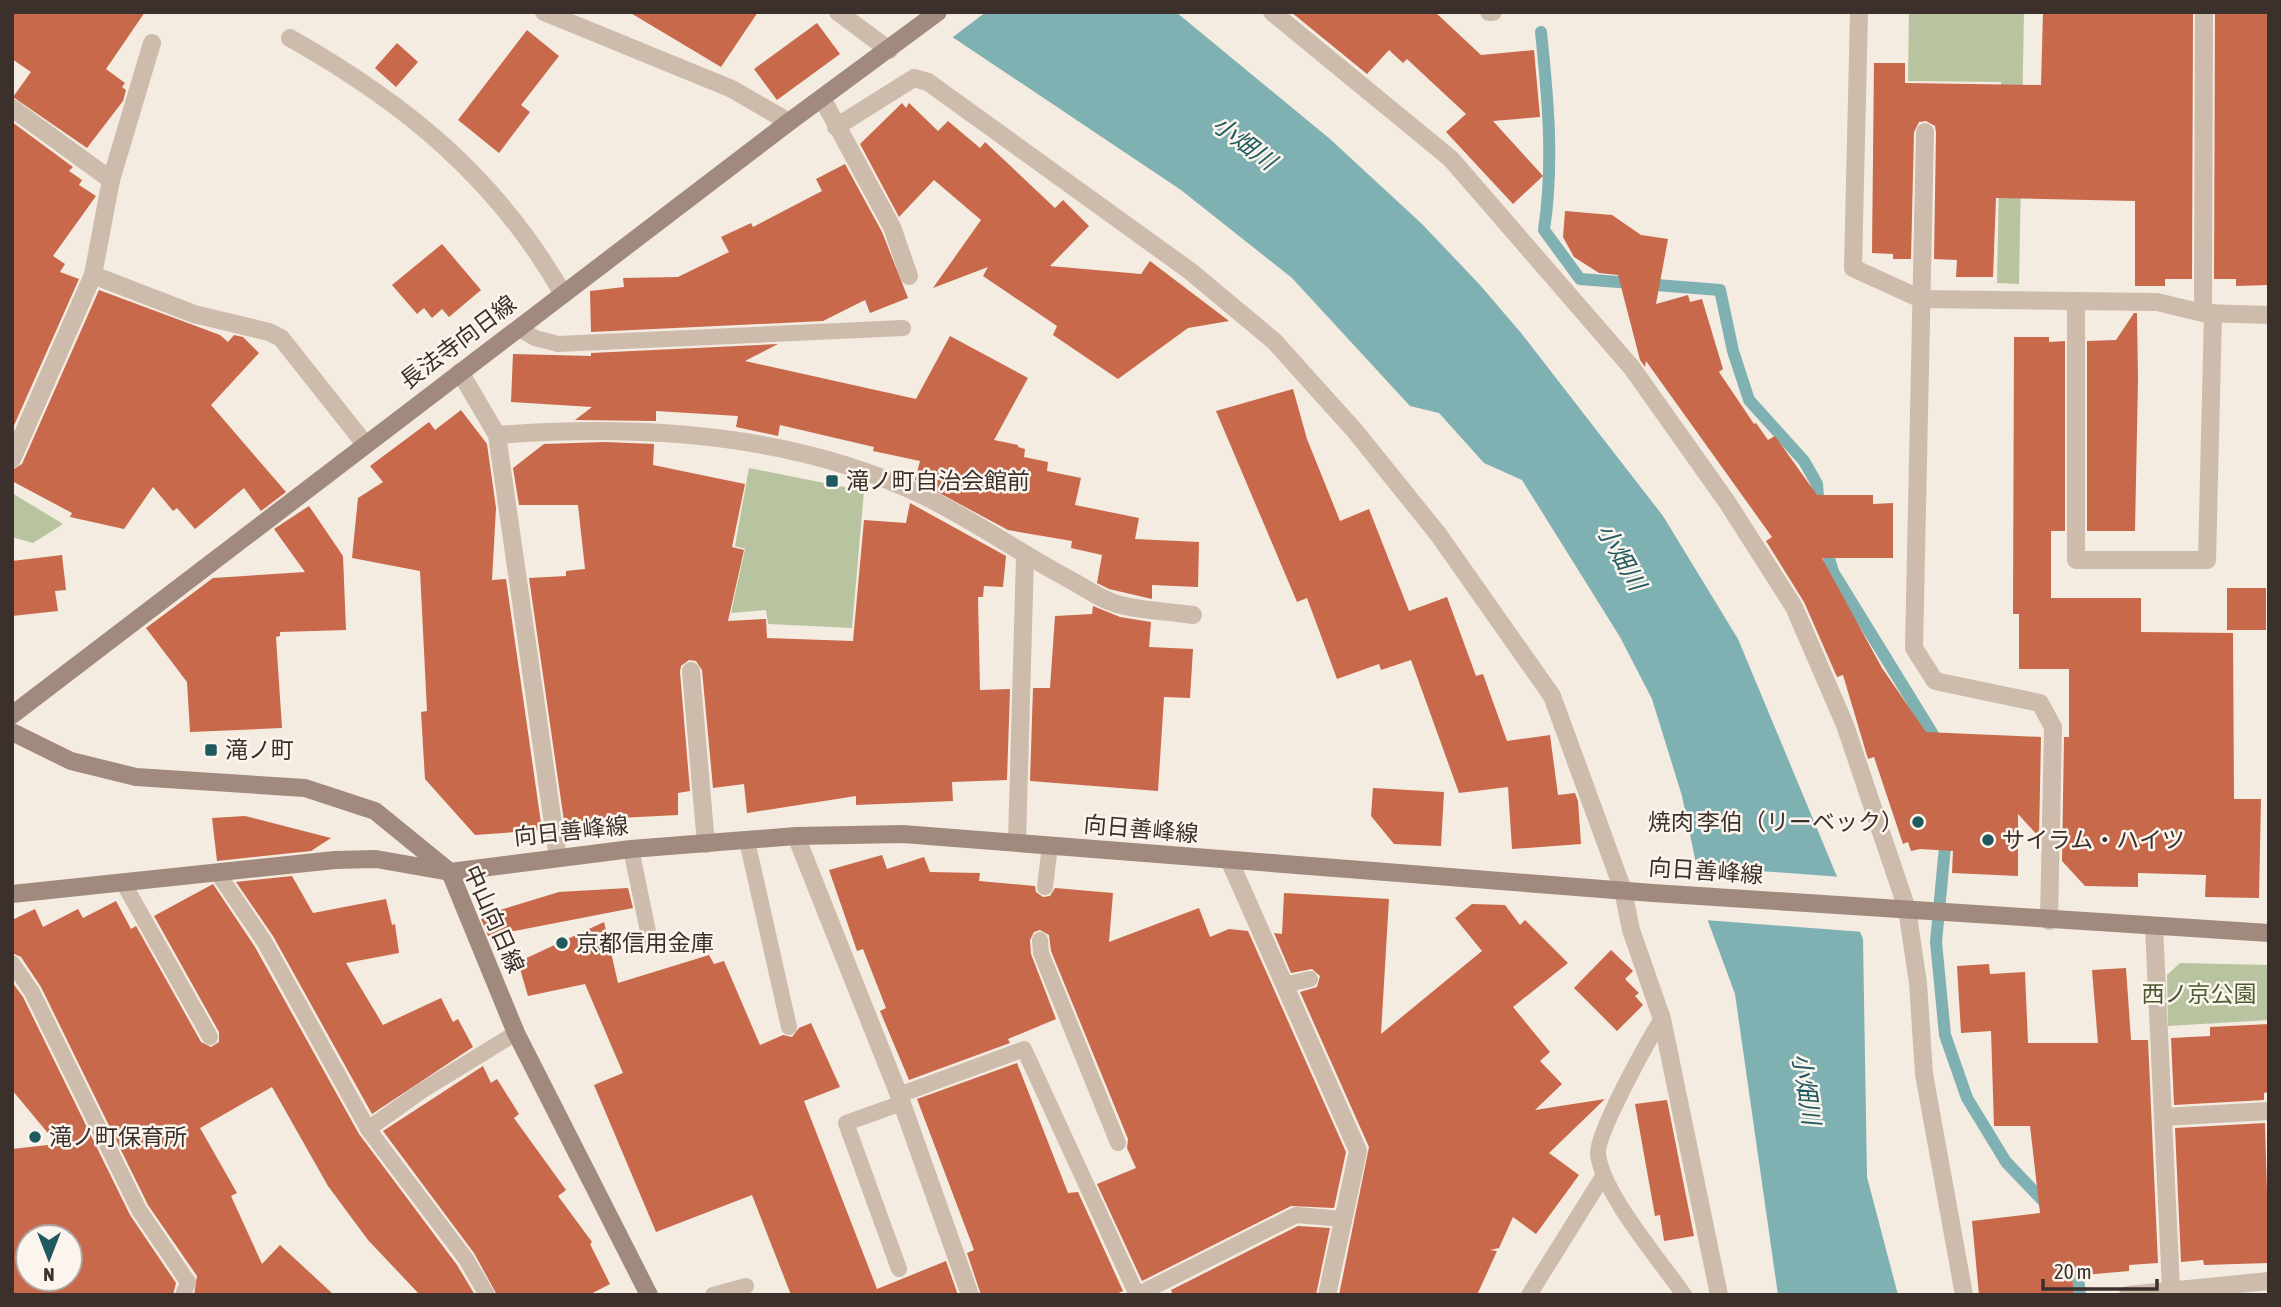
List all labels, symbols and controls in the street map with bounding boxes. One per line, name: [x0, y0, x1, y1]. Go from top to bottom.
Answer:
water label: 小畑川: [1207, 110, 1284, 177]
street label: 長法寺向日線: [395, 290, 521, 394]
place label: 滝ノ町自治会館前: [846, 468, 1030, 494]
marker: 滝ノ町自治会館前: [824, 473, 840, 489]
water label: 小畑川: [1592, 519, 1653, 597]
place label: 滝ノ町: [225, 737, 294, 763]
marker: 滝ノ町: [203, 742, 219, 758]
place label: 焼肉 李伯（リーベック）: [1648, 809, 1904, 835]
street label: 向日善峰線: [1083, 811, 1199, 847]
street label: 向日善峰線: [512, 812, 630, 850]
marker: 焼肉 李伯（リーベック）: [1910, 814, 1926, 830]
place label: サイラム・ハイツ: [2002, 827, 2185, 853]
marker: サイラム・ハイツ: [1980, 832, 1996, 848]
street label: 向日善峰線: [1648, 854, 1764, 888]
street label: 中山向日線: [459, 861, 529, 977]
place label: 京都信用金庫: [576, 930, 714, 956]
marker: 京都信用金庫: [554, 935, 570, 951]
park label: 西ノ京公園: [2142, 981, 2257, 1007]
water label: 小畑川: [1788, 1051, 1826, 1130]
place label: 滝ノ町保育所: [49, 1124, 187, 1150]
marker: 滝ノ町保育所: [27, 1129, 43, 1145]
north arrow: [14, 1223, 84, 1293]
scale bar: [2043, 1248, 2157, 1292]
text: 20 m: [2054, 1259, 2092, 1283]
text: N: [43, 1264, 55, 1286]

